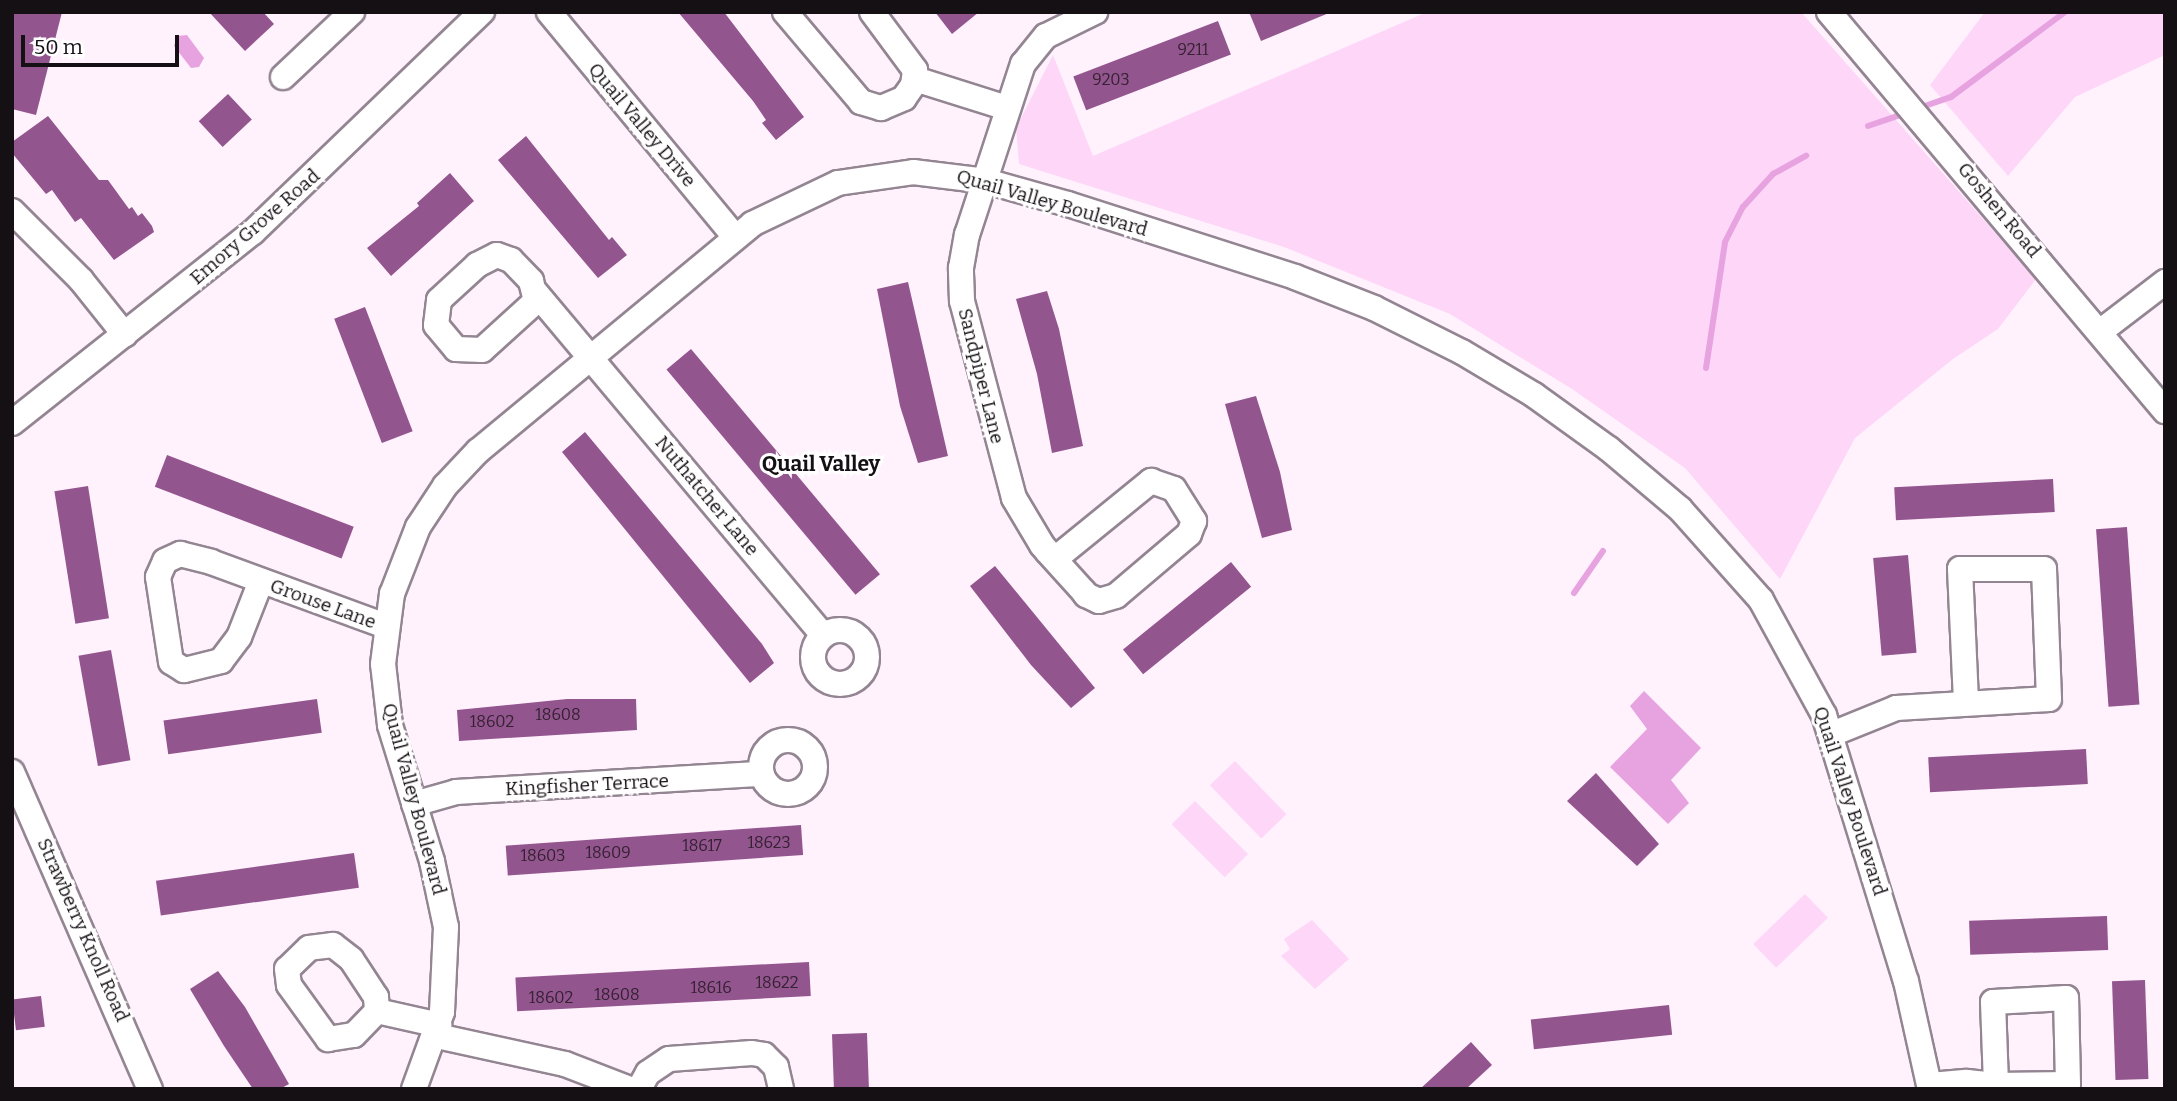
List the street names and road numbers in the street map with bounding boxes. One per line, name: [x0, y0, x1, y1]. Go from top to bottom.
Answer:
street label: Quail Valley Drive: [584, 58, 700, 192]
street label: Goshen Road: [1953, 158, 2045, 262]
street label: Emory Grove Road: [186, 165, 324, 289]
street label: Quail Valley Boulevard: [954, 165, 1150, 241]
street label: Sandpiper Lane: [953, 306, 1009, 446]
street label: Nuthatcher Lane: [650, 432, 764, 560]
street label: Grouse Lane: [267, 574, 379, 634]
street label: Quail Valley Boulevard: [377, 701, 451, 897]
street label: Quail Valley Boulevard: [1809, 704, 1891, 898]
street label: Kingfisher Terrace: [505, 769, 669, 801]
street label: Strawberry Knoll Road: [32, 835, 134, 1025]

